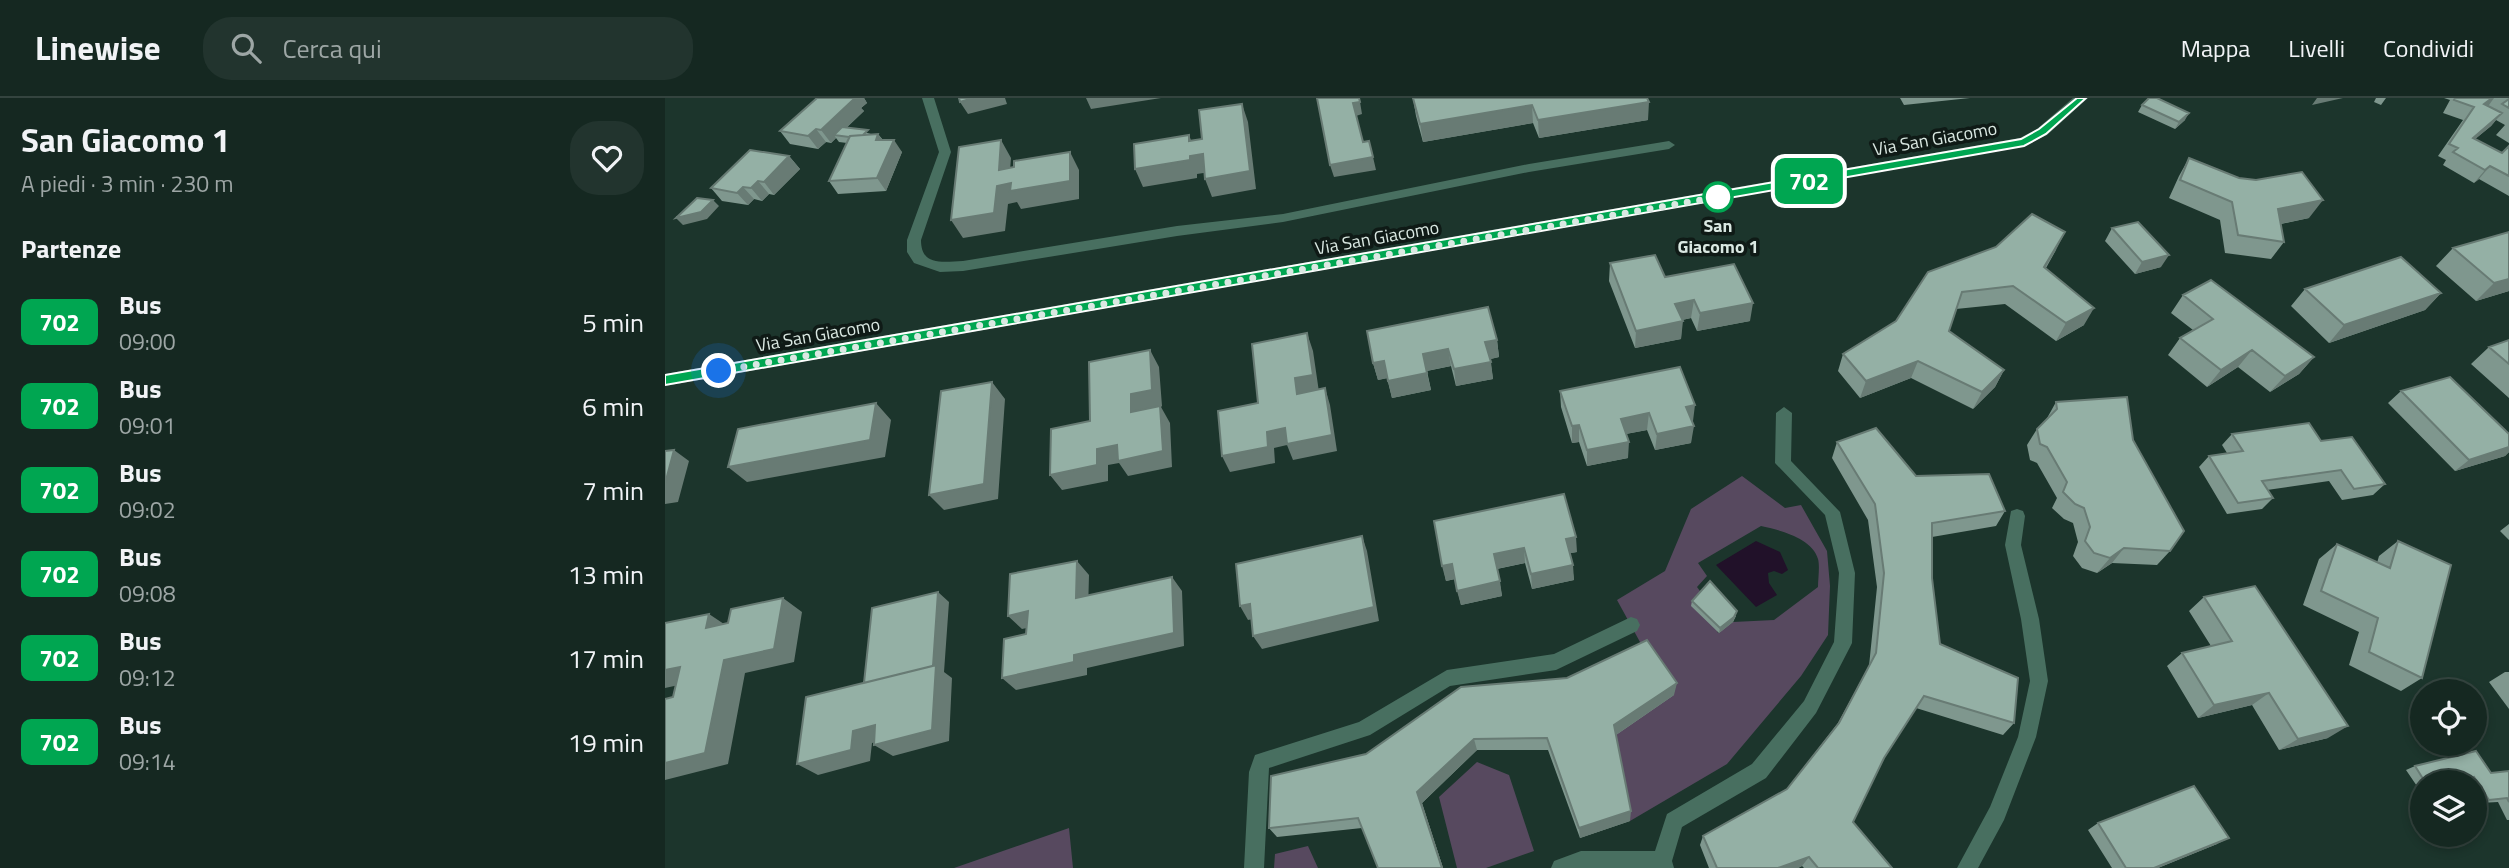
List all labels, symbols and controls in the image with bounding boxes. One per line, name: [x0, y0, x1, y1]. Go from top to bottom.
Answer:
search box: [203, 17, 693, 80]
text: Linewise: [35, 23, 161, 73]
icon: search: [227, 29, 265, 67]
text: Cerca qui: [283, 29, 382, 68]
text: Mappa: [2181, 30, 2250, 66]
text: Livelli: [2288, 30, 2345, 66]
text: Condividi: [2383, 30, 2474, 66]
street label: Via San Giacomo: [1871, 114, 1999, 163]
text: San Giacomo 1: [21, 115, 230, 165]
button: heart: [570, 121, 644, 195]
line badge: 702: [1769, 158, 1849, 204]
text: 702: [1789, 163, 1829, 199]
text: A piedi · 3 min · 230 m: [21, 166, 233, 201]
marker: San Giacomo 1: [1703, 182, 1733, 212]
place label: San Giacomo 1: [1677, 212, 1759, 260]
street label: Via San Giacomo: [1313, 213, 1441, 262]
text: Partenze: [21, 229, 121, 268]
text: Bus: [119, 285, 161, 324]
text: 5 min: [582, 303, 644, 342]
text: 702: [39, 304, 80, 340]
street label: Via San Giacomo: [754, 310, 882, 359]
text: 09:00: [119, 324, 176, 359]
your location: [701, 353, 736, 388]
text: Bus: [119, 369, 161, 408]
text: 6 min: [582, 387, 644, 426]
text: 702: [39, 388, 80, 424]
text: 09:01: [119, 408, 176, 443]
text: Bus: [119, 453, 161, 492]
text: 7 min: [582, 471, 644, 510]
text: 702: [39, 472, 80, 508]
text: 09:02: [119, 492, 176, 527]
text: Bus: [119, 537, 161, 576]
text: 13 min: [568, 555, 644, 594]
text: 702: [39, 556, 80, 592]
text: 09:08: [119, 576, 176, 611]
text: Bus: [119, 621, 161, 660]
text: 17 min: [568, 639, 644, 678]
text: 702: [39, 640, 80, 676]
text: 09:12: [119, 660, 176, 695]
map controls: [2410, 679, 2487, 847]
button: locate: [2410, 679, 2487, 756]
text: Bus: [119, 705, 161, 744]
text: 19 min: [568, 723, 644, 762]
text: 702: [39, 724, 80, 760]
text: 09:14: [119, 744, 176, 779]
button: layers: [2410, 770, 2487, 847]

